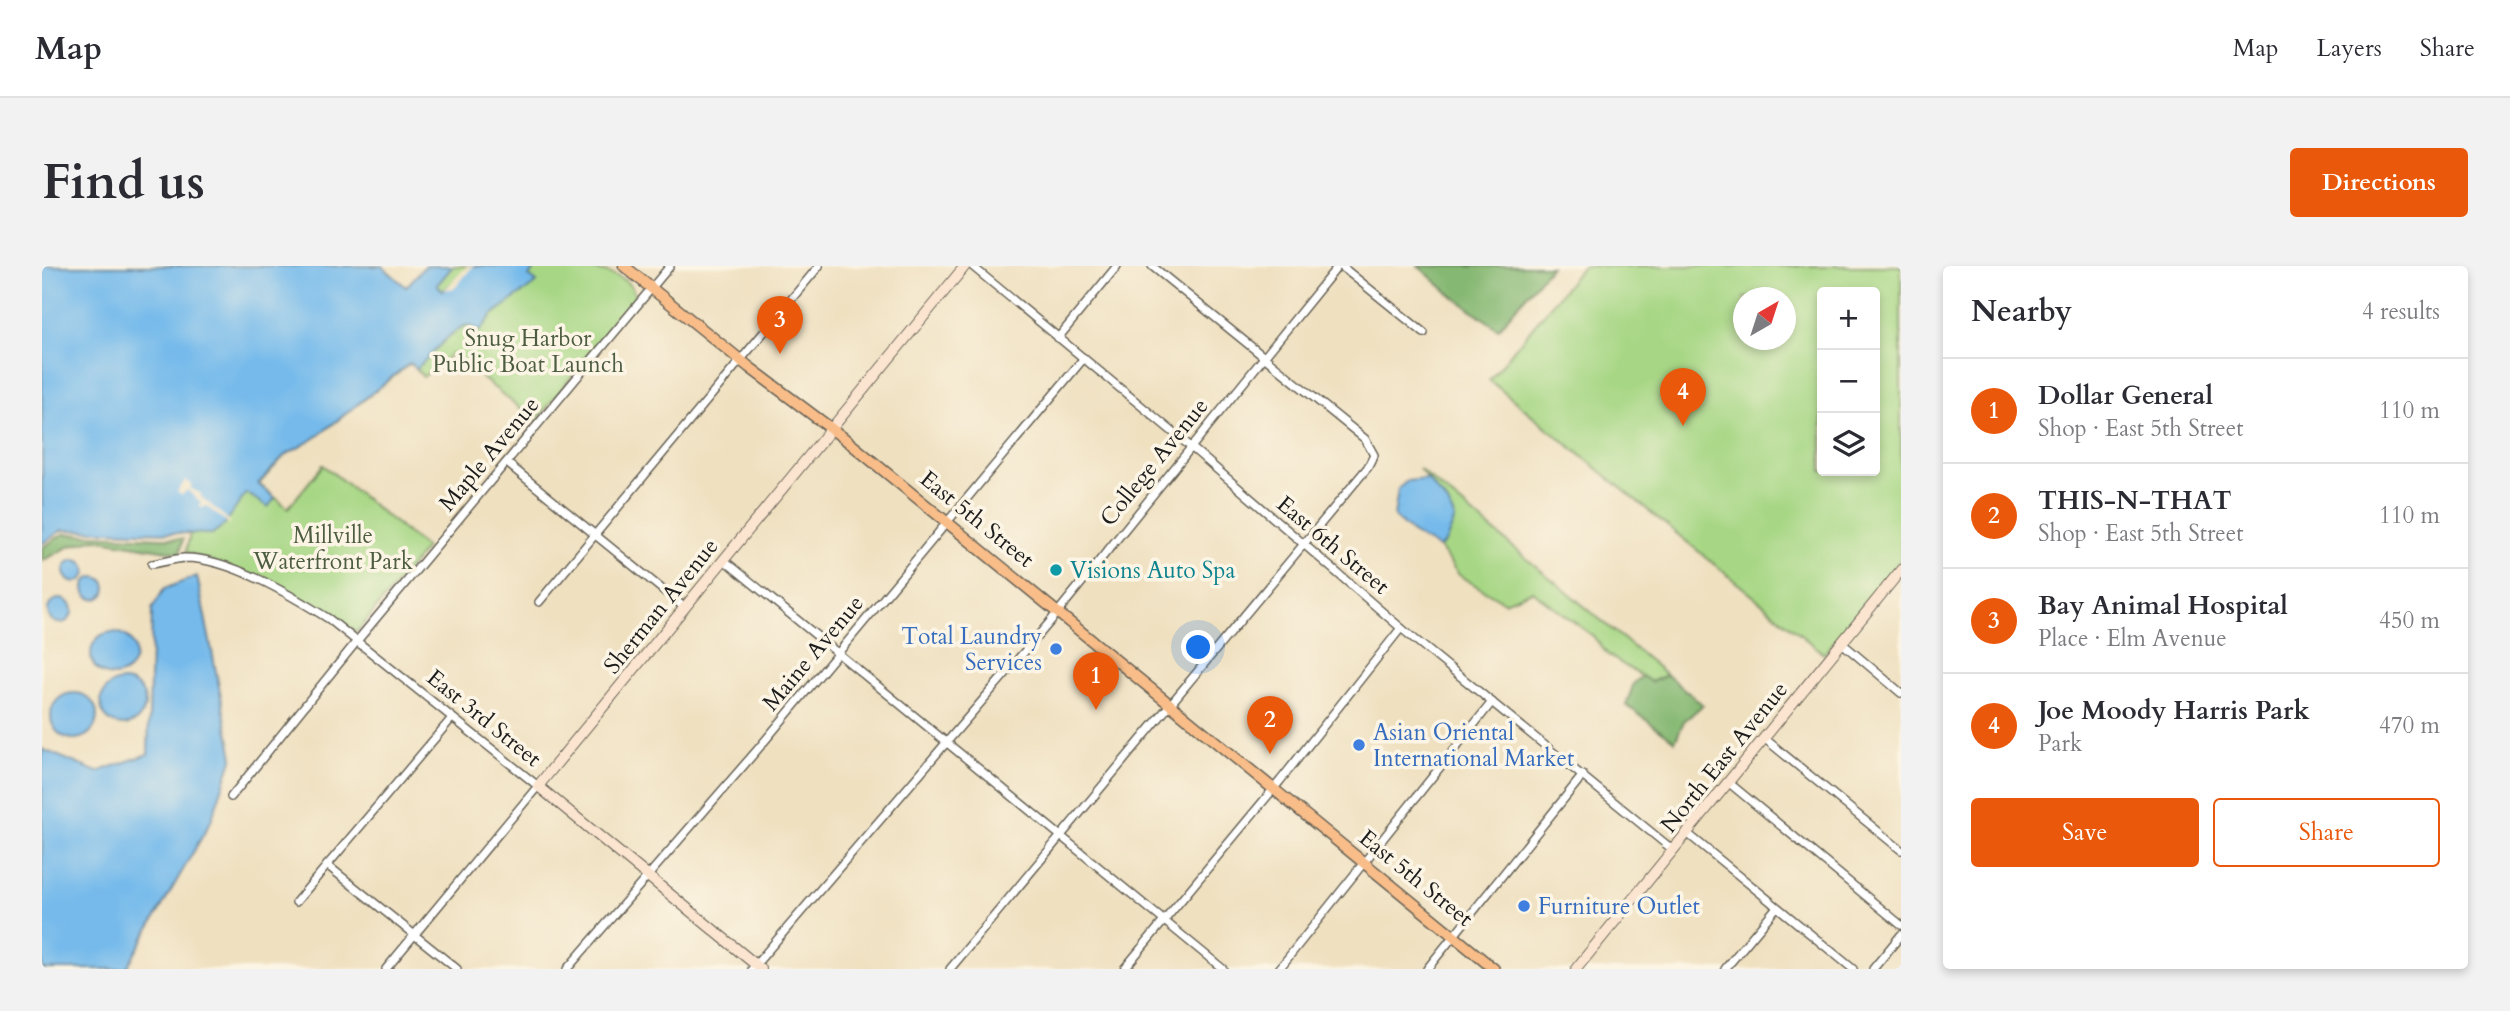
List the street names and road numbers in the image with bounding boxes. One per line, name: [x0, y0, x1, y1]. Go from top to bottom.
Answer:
street label: Maple Avenue: [432, 390, 546, 518]
street label: College Avenue: [1093, 392, 1215, 532]
street label: East 5th Street: [913, 463, 1041, 575]
street label: East 6th Street: [1270, 489, 1396, 601]
street label: Sherman Avenue: [597, 532, 725, 680]
street label: Maine Avenue: [755, 589, 871, 717]
street label: East 3rd Street: [420, 662, 548, 774]
street label: North East Avenue: [1653, 675, 1795, 839]
street label: East 5th Street: [1352, 822, 1480, 934]

